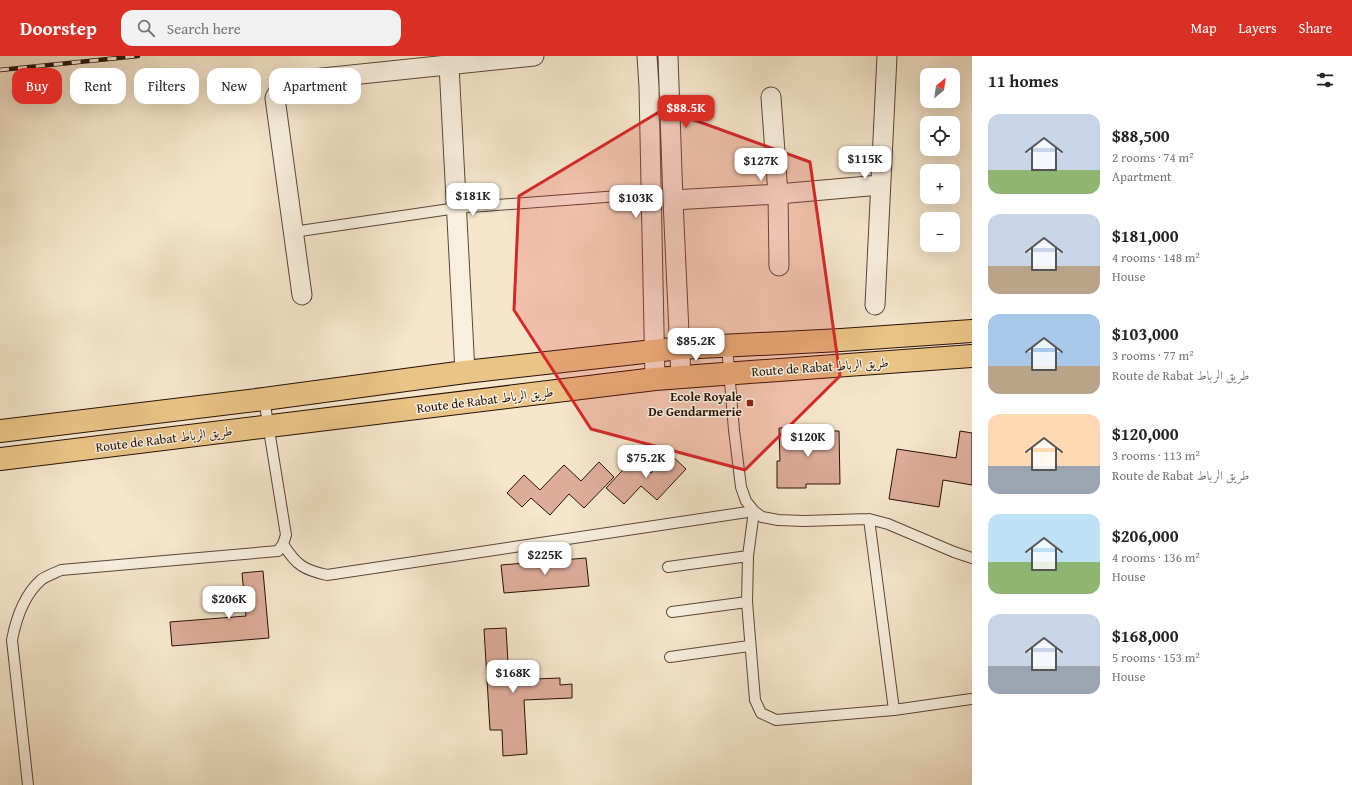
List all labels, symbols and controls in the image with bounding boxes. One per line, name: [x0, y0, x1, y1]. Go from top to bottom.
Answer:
search box: [121, 10, 401, 46]
text: Doorstep: [20, 14, 97, 42]
icon: search: [135, 17, 157, 39]
text: Search here: [167, 18, 241, 39]
text: Map: [1191, 18, 1217, 38]
text: Layers: [1239, 18, 1277, 38]
text: Share: [1299, 18, 1332, 38]
chip: Buy: [12, 68, 62, 104]
chip: Rent: [70, 68, 126, 104]
chip: Filters: [134, 68, 199, 104]
chip: New: [207, 68, 261, 104]
chip: Apartment: [269, 68, 361, 104]
north arrow: [920, 68, 960, 108]
map controls: [920, 68, 960, 252]
text: 11 homes: [988, 68, 1059, 93]
icon: filters: [1314, 69, 1336, 91]
pin: $88.5K: [653, 95, 719, 129]
text: $88.5K: [667, 98, 705, 117]
button: locate: [920, 116, 960, 156]
text: $88,500: [1112, 123, 1170, 148]
icon: home: [1020, 130, 1068, 178]
pin: $115K: [837, 146, 893, 180]
pin: $127K: [733, 148, 789, 182]
text: 2 rooms · 74 m²: [1112, 148, 1194, 167]
text: $115K: [847, 149, 883, 168]
text: $127K: [743, 151, 779, 170]
button: +: [920, 164, 960, 204]
text: Apartment: [1112, 167, 1172, 186]
pin: $181K: [445, 183, 501, 217]
pin: $103K: [608, 185, 664, 219]
text: $181K: [455, 186, 491, 205]
text: $103K: [618, 188, 654, 207]
button: −: [920, 212, 960, 252]
text: $181,000: [1112, 223, 1178, 248]
icon: home: [1020, 230, 1068, 278]
text: 4 rooms · 148 m²: [1112, 248, 1200, 267]
text: House: [1112, 267, 1146, 286]
text: $103,000: [1112, 321, 1178, 346]
pin: $85.2K: [663, 328, 729, 362]
icon: home: [1020, 330, 1068, 378]
text: $85.2K: [677, 331, 715, 350]
text: 3 rooms · 77 m²: [1112, 346, 1194, 365]
street label: Route de Rabat طريق الرباط: [751, 353, 889, 381]
text: Route de Rabat طريق الرباط: [1112, 366, 1249, 385]
street label: Route de Rabat طريق الرباط: [416, 382, 554, 418]
place label: Ecole Royale De Gendarmerie: [648, 387, 742, 421]
marker: Ecole Royale De Gendarmerie: [745, 398, 755, 408]
street label: Route de Rabat طريق الرباط: [95, 421, 233, 457]
text: $120,000: [1112, 421, 1178, 446]
pin: $120K: [780, 424, 836, 458]
text: $120K: [790, 427, 826, 446]
icon: home: [1020, 430, 1068, 478]
pin: $75.2K: [613, 445, 679, 479]
text: 3 rooms · 113 m²: [1112, 446, 1200, 465]
text: $75.2K: [627, 448, 665, 467]
text: Route de Rabat طريق الرباط: [1112, 466, 1249, 485]
text: $206,000: [1112, 523, 1178, 548]
icon: home: [1020, 530, 1068, 578]
pin: $225K: [517, 542, 573, 576]
text: $225K: [527, 545, 563, 564]
text: 4 rooms · 136 m²: [1112, 548, 1200, 567]
text: House: [1112, 567, 1146, 586]
pin: $206K: [201, 586, 257, 620]
text: $206K: [211, 589, 247, 608]
text: $168,000: [1112, 623, 1178, 648]
icon: home: [1020, 630, 1068, 678]
text: 5 rooms · 153 m²: [1112, 648, 1200, 667]
pin: $168K: [485, 660, 541, 694]
text: $168K: [495, 663, 531, 682]
text: House: [1112, 667, 1146, 686]

